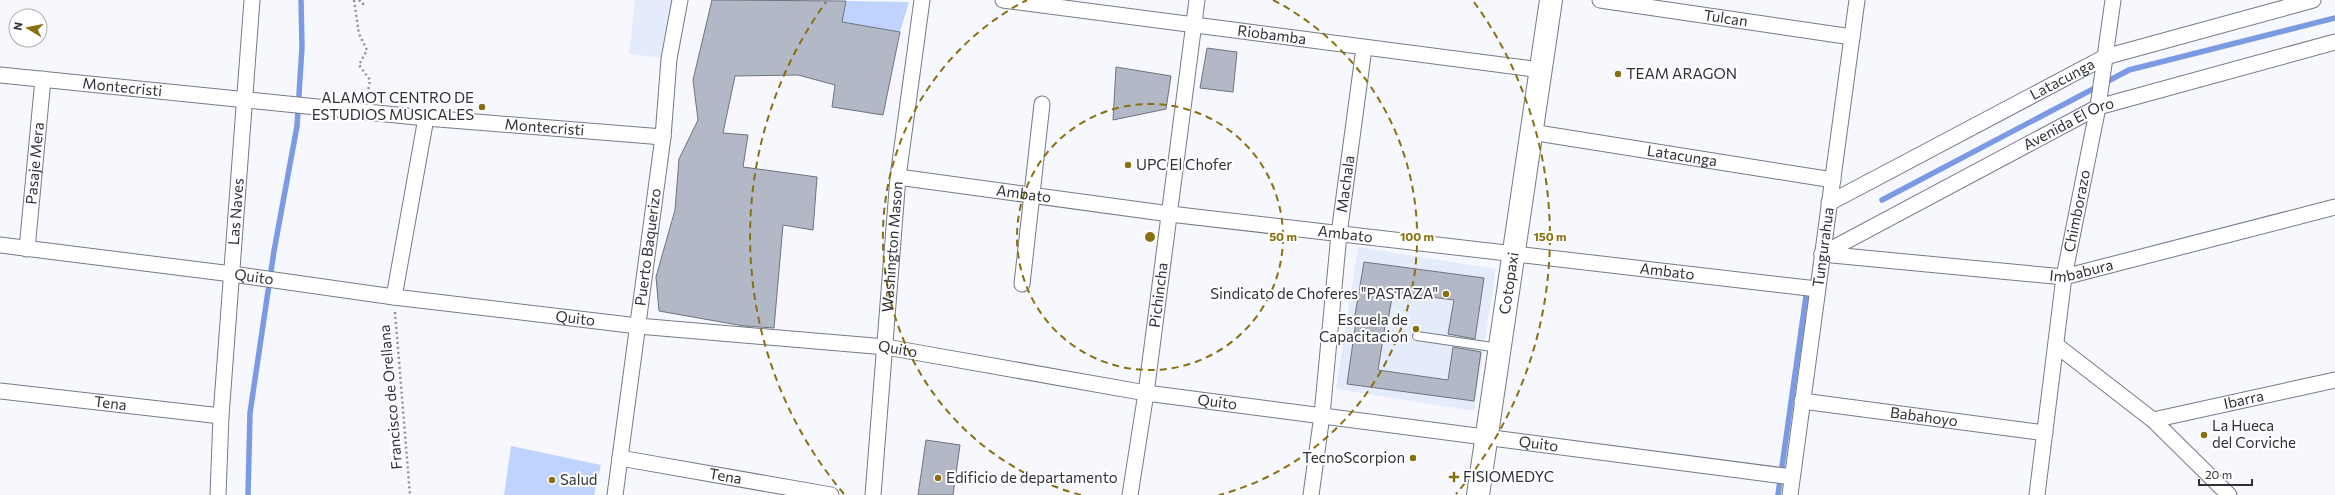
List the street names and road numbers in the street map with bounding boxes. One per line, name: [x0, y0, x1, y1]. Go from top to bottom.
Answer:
street label: Tulcan: [1702, 5, 1749, 30]
street label: Riobamba: [1236, 21, 1307, 47]
street label: Latacunga: [2026, 54, 2097, 103]
street label: Montecristi: [82, 73, 163, 99]
street label: Avenida El Oro: [2020, 93, 2116, 153]
street label: Montecristi: [504, 114, 585, 139]
street label: Pasaje Mera: [21, 121, 47, 205]
street label: Latacunga: [1646, 141, 1719, 169]
street label: Machala: [1332, 154, 1357, 214]
street label: Chimborazo: [2059, 168, 2093, 254]
street label: Las Naves: [224, 177, 247, 246]
street label: Washington Mason: [877, 180, 906, 313]
street label: Ambato: [995, 180, 1053, 206]
street label: Puerto Baquerizo: [630, 187, 664, 307]
street label: Tungurahua: [1808, 206, 1837, 288]
street label: Ambato: [1317, 221, 1374, 245]
street label: Cotopaxi: [1495, 251, 1522, 315]
street label: Imbabura: [2049, 255, 2115, 285]
street label: Ambato: [1639, 259, 1696, 283]
street label: Pichincha: [1145, 261, 1171, 329]
street label: Quito: [233, 264, 275, 288]
street label: Quito: [555, 306, 596, 329]
street label: Francisco de Orellana: [375, 324, 405, 470]
street label: Quito: [878, 336, 919, 360]
street label: Ibarra: [2222, 386, 2265, 412]
street label: Quito: [1197, 390, 1238, 413]
street label: Tena: [93, 392, 128, 413]
street label: Babahoyo: [1889, 403, 1959, 429]
street label: Quito: [1518, 432, 1560, 455]
street label: Tena: [708, 464, 743, 487]

